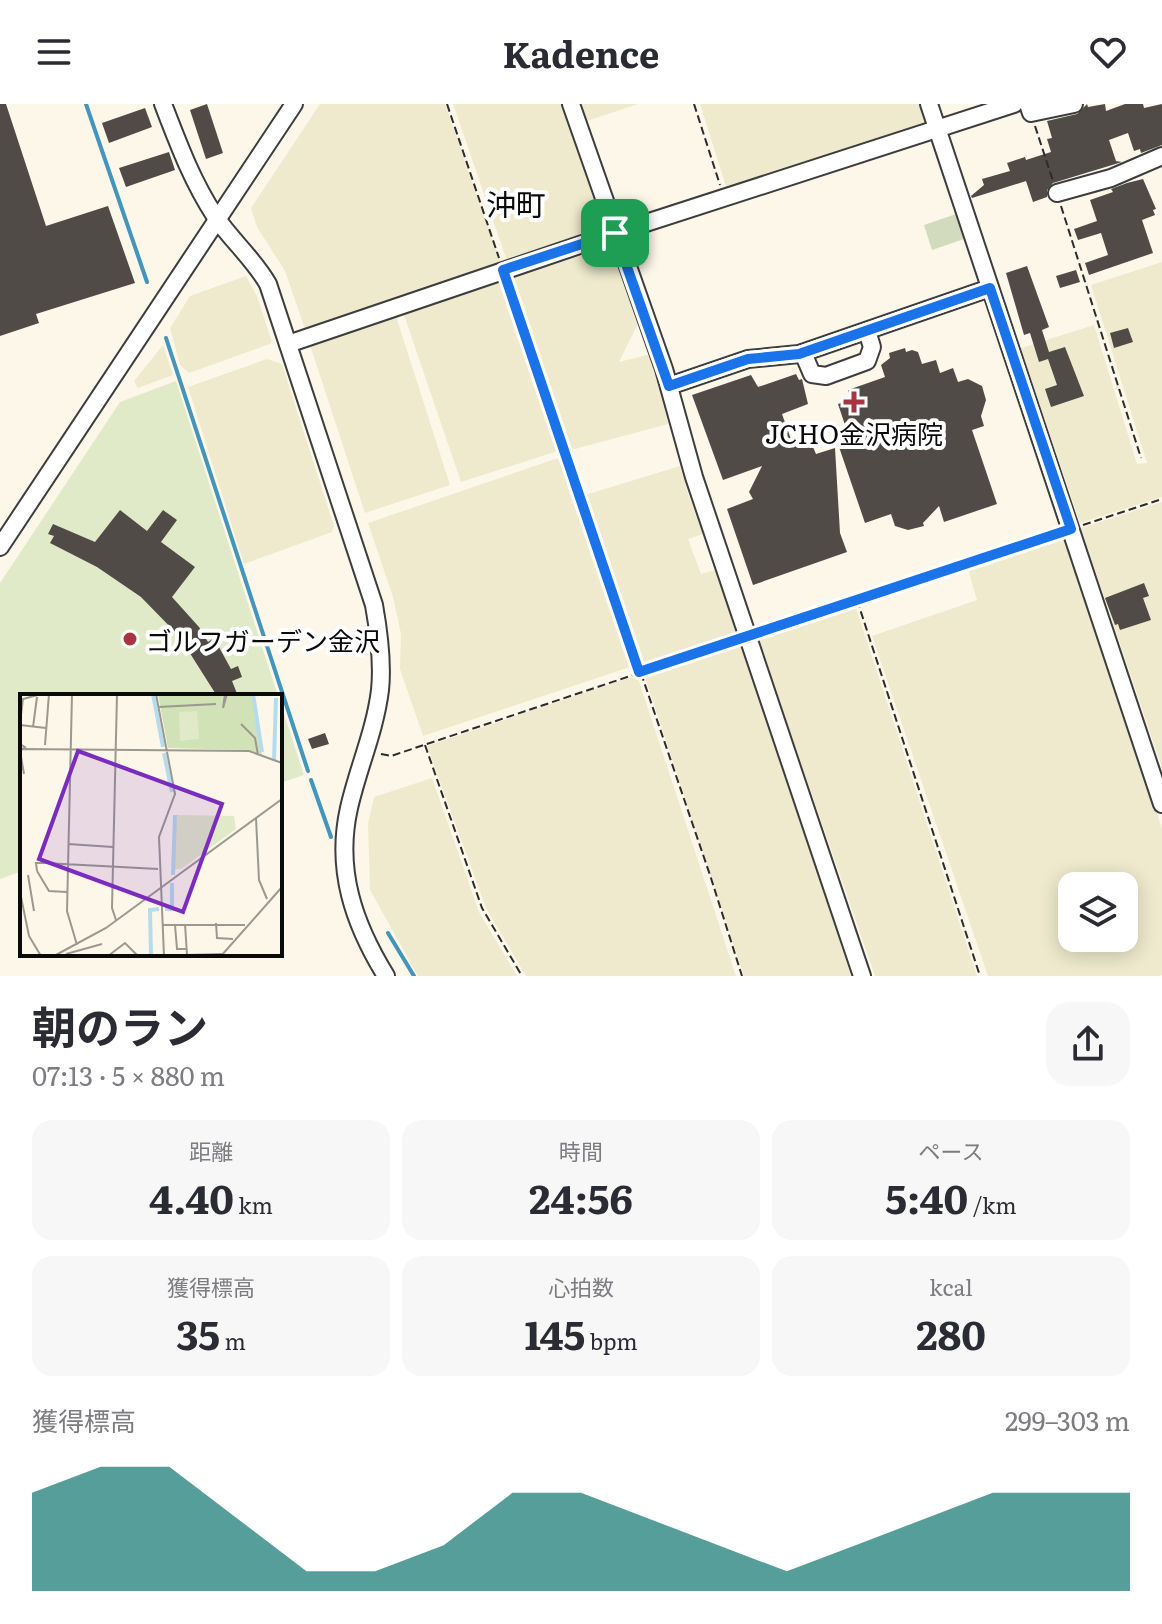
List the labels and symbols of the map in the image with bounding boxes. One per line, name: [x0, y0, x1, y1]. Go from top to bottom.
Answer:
district label: 沖町: [486, 181, 546, 225]
pin: [581, 199, 649, 267]
marker: JCHO金沢病院: [843, 391, 865, 413]
place label: JCHO金沢病院: [765, 413, 943, 452]
place label: ゴルフガーデン金沢: [146, 620, 380, 659]
marker: ゴルフガーデン金沢: [121, 630, 139, 648]
inset map: [20, 694, 282, 956]

